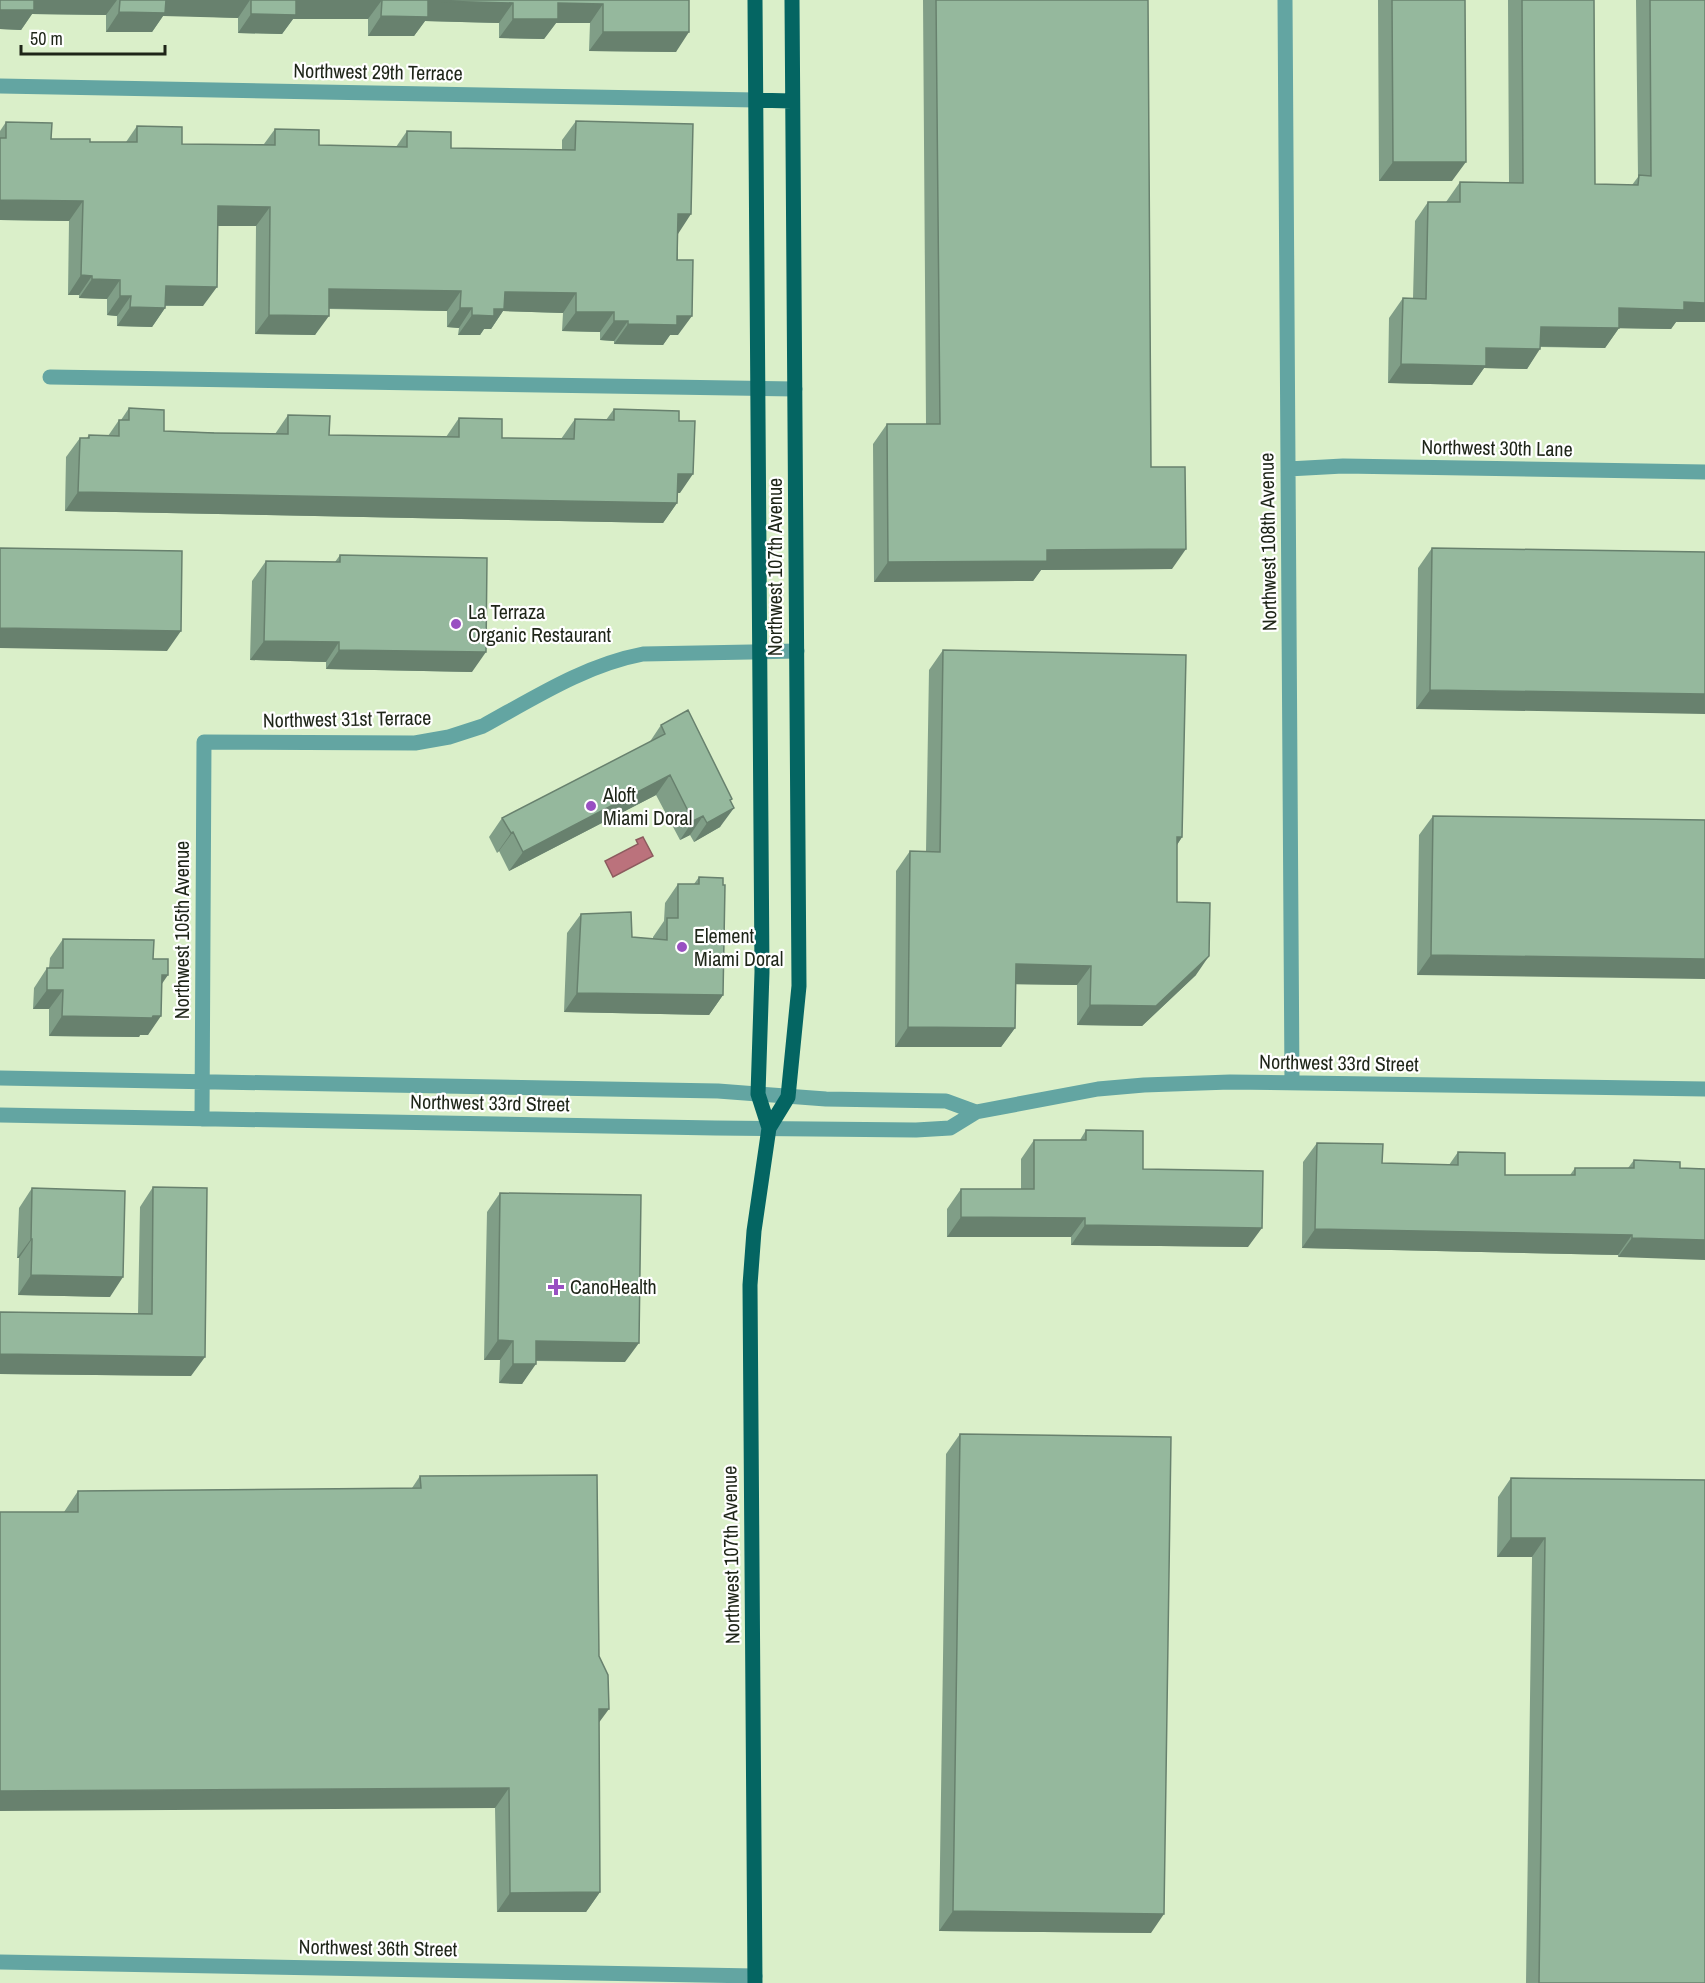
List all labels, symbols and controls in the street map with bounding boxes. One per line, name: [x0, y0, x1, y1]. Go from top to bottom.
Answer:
scale bar: [21, 18, 165, 56]
text: 50 m: [30, 26, 63, 51]
street label: Northwest 29th Terrace: [293, 57, 463, 86]
street label: Northwest 30th Lane: [1421, 433, 1573, 462]
street label: Northwest 108th Avenue: [1252, 453, 1283, 631]
street label: Northwest 107th Avenue: [761, 478, 788, 656]
place label: La Terraza Organic Restaurant: [468, 598, 612, 648]
marker: La Terraza Organic Restaurant: [449, 617, 463, 631]
street label: Northwest 31st Terrace: [263, 704, 431, 733]
place label: Aloft Miami Doral: [602, 781, 692, 831]
marker: Aloft Miami Doral: [584, 799, 598, 813]
street label: Northwest 105th Avenue: [168, 841, 195, 1019]
place label: Element Miami Doral: [694, 922, 783, 972]
marker: Element Miami Doral: [675, 940, 689, 954]
street label: Northwest 33rd Street: [1259, 1048, 1419, 1077]
street label: Northwest 33rd Street: [410, 1088, 570, 1117]
place label: CanoHealth: [570, 1273, 657, 1300]
marker: CanoHealth: [547, 1278, 565, 1296]
street label: Northwest 107th Avenue: [715, 1466, 746, 1644]
street label: Northwest 36th Street: [298, 1933, 458, 1962]

